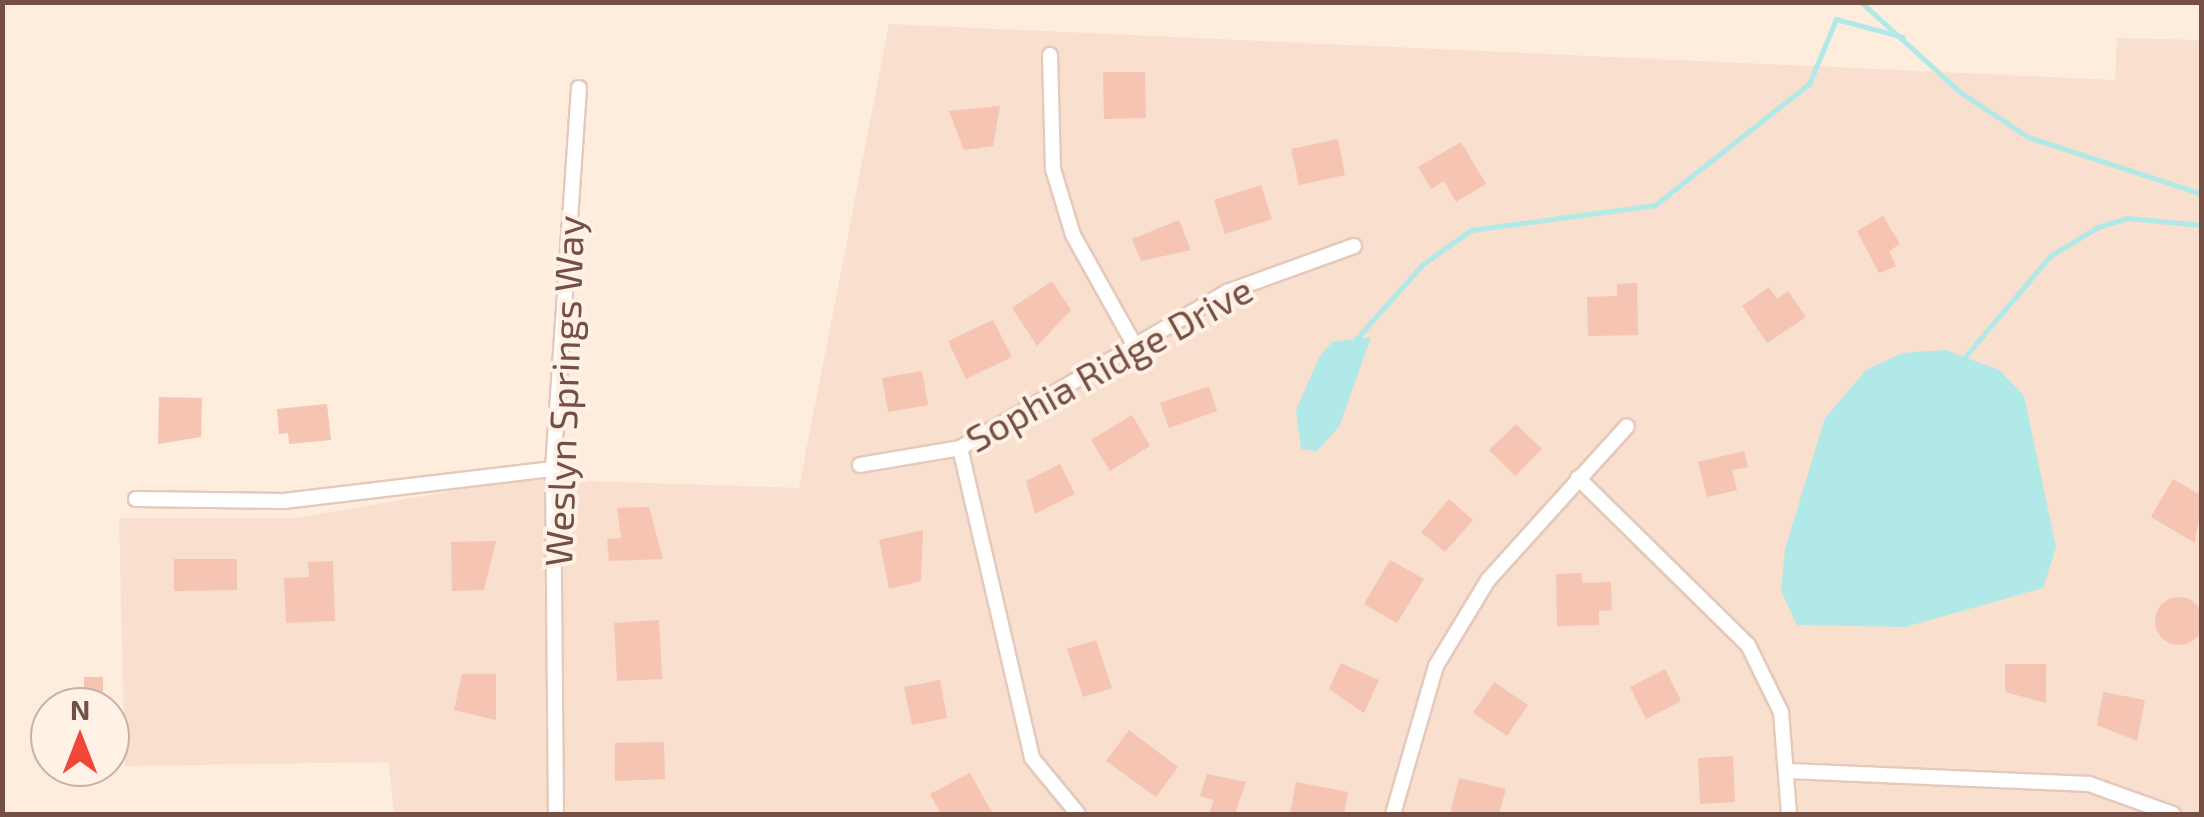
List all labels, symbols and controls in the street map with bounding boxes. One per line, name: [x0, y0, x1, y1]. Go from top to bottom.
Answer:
street label: Weslyn Springs Way: [535, 214, 593, 568]
street label: Sophia Ridge Drive: [958, 266, 1260, 462]
north arrow: [30, 687, 130, 787]
text: N: [70, 692, 90, 726]

